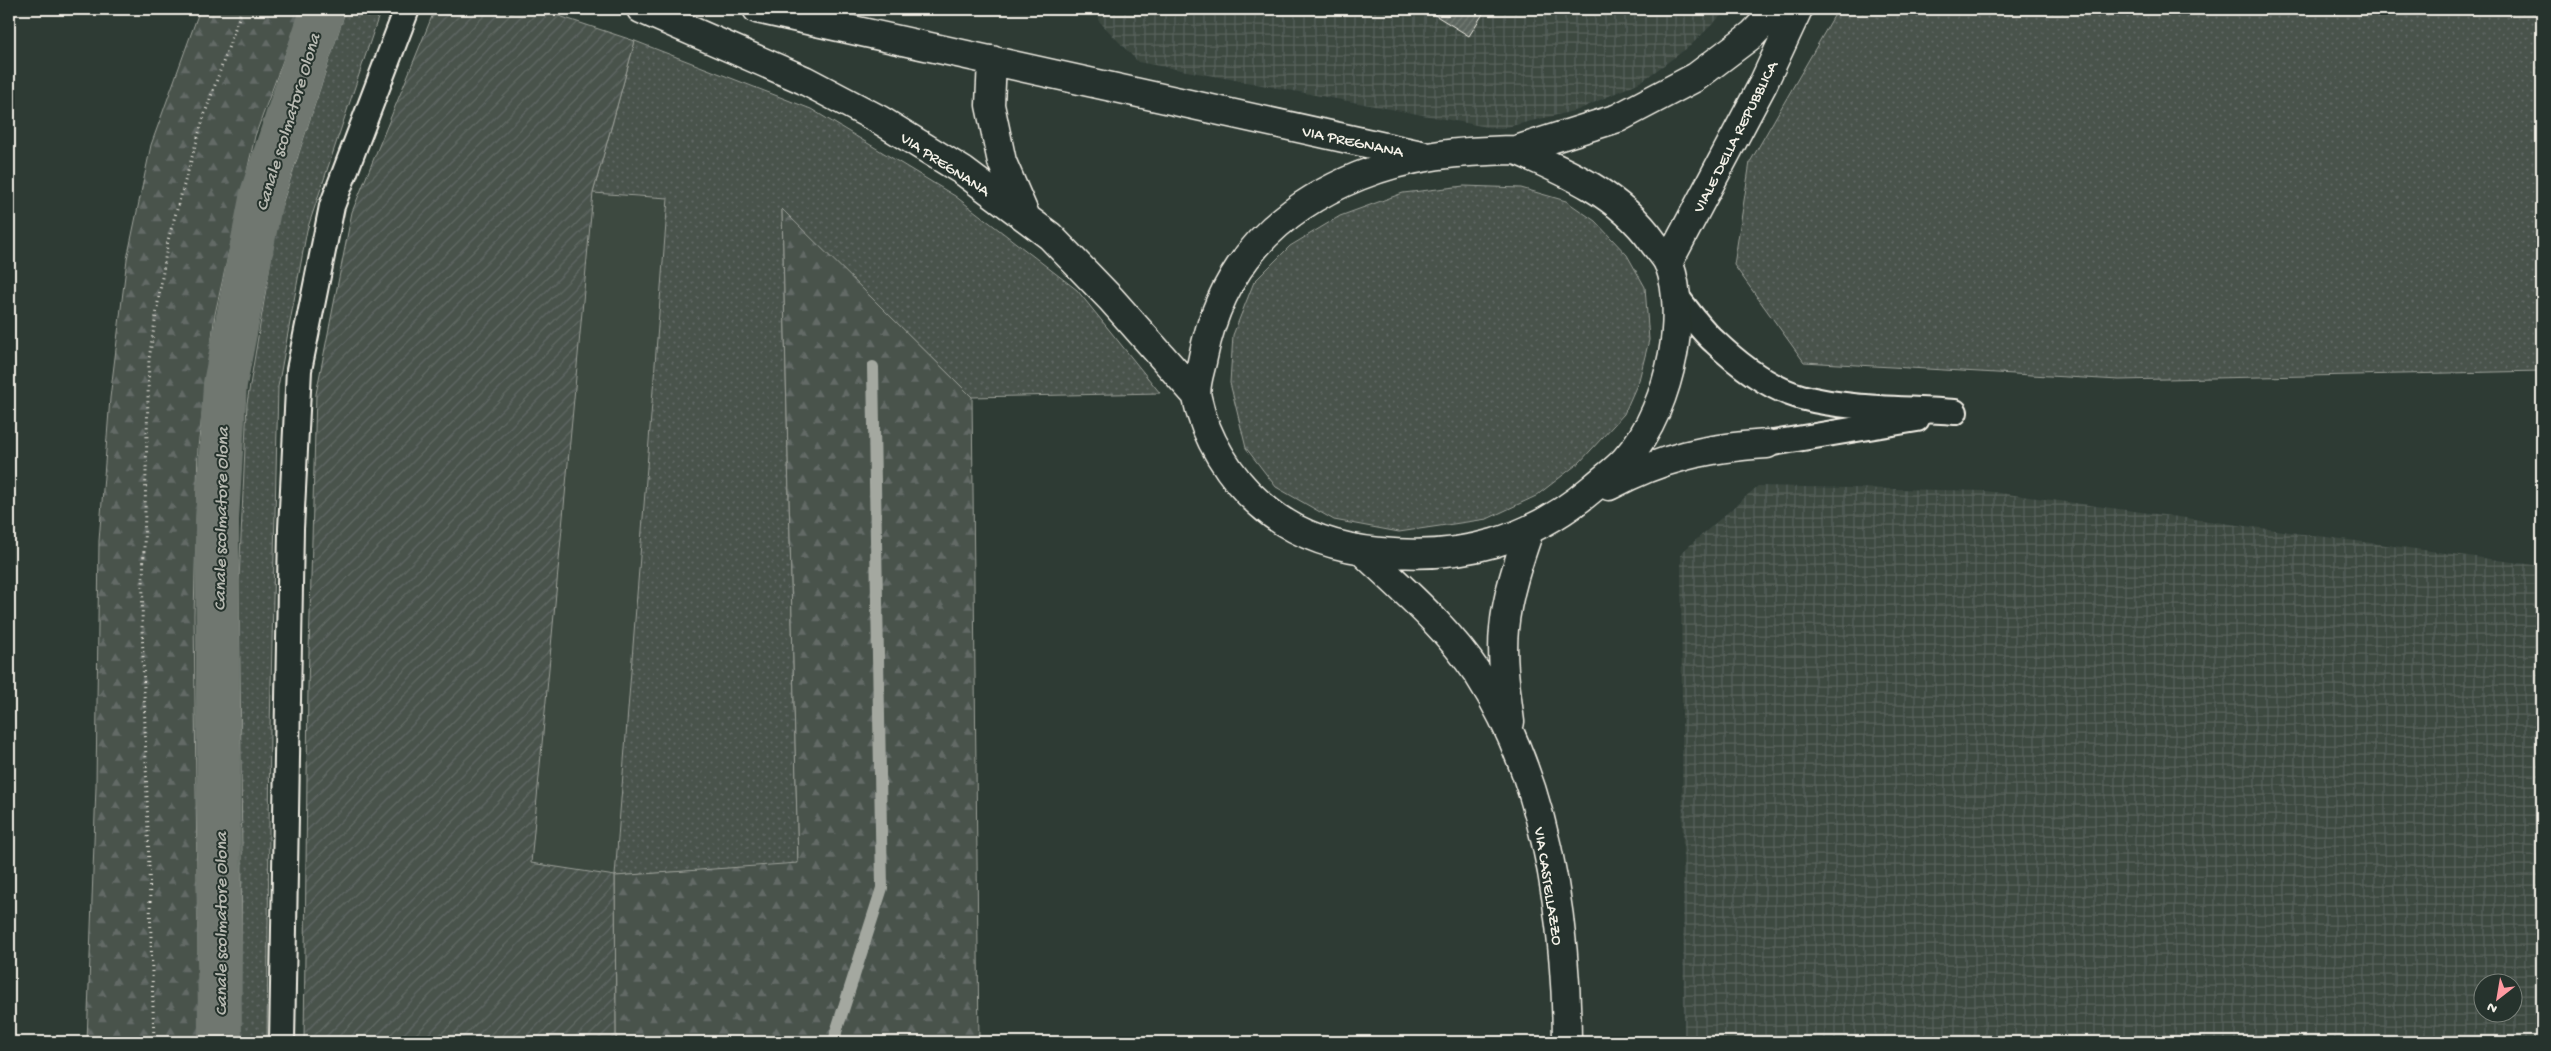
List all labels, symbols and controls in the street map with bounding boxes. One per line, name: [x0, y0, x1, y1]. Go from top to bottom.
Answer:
water label: Canale scolmatore Olona: [252, 31, 327, 214]
street label: VIALE DELLA REPUBBLICA: [1690, 57, 1784, 218]
street label: VIA PREGNANA: [1299, 123, 1406, 164]
street label: VIA PREGNANA: [895, 129, 994, 203]
water label: Canale scolmatore Olona: [210, 426, 235, 611]
street label: VIA CASTELLAZZO: [1528, 825, 1565, 947]
water label: Canale scolmatore Olona: [212, 831, 233, 1016]
north arrow: [2474, 974, 2524, 1024]
text: N: [2484, 997, 2501, 1017]

